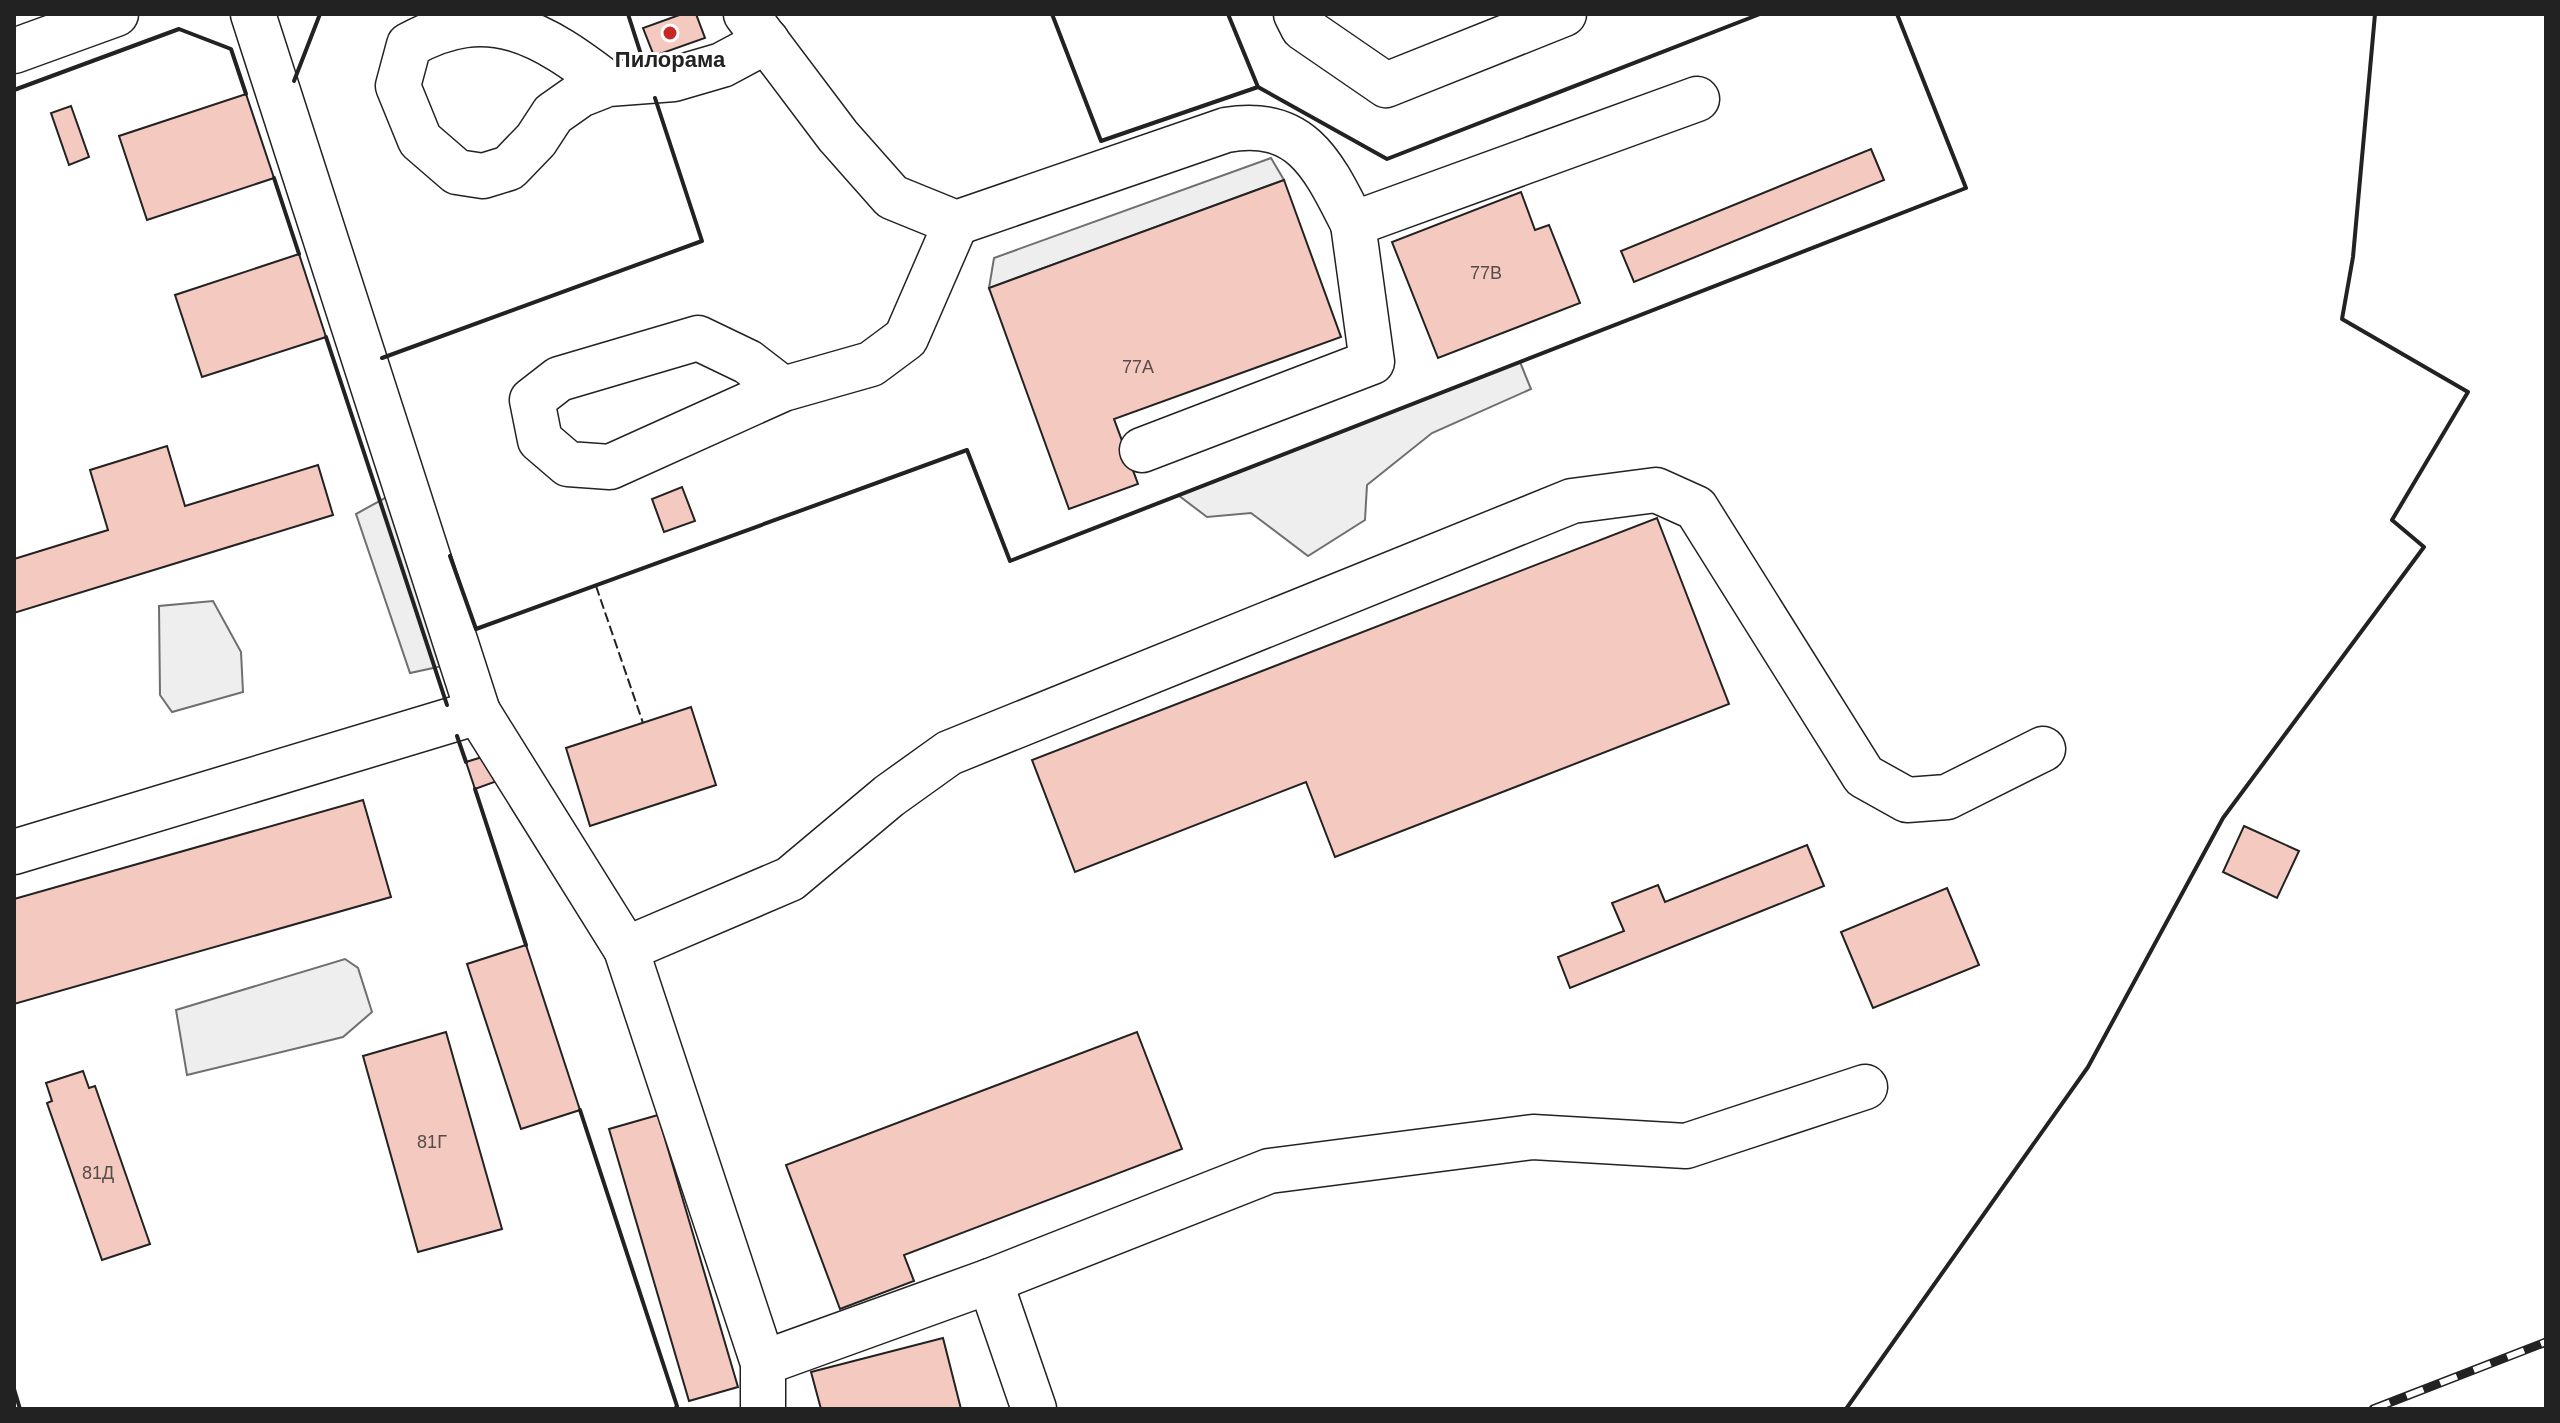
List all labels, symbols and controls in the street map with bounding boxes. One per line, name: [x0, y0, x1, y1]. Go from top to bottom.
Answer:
marker: Пилорама: [661, 24, 679, 42]
place label: Пилорама: [615, 47, 726, 72]
house number: 77В: [1470, 263, 1502, 283]
house number: 77А: [1122, 357, 1154, 377]
house number: 81Г: [417, 1132, 447, 1152]
house number: 81Д: [82, 1163, 114, 1183]

